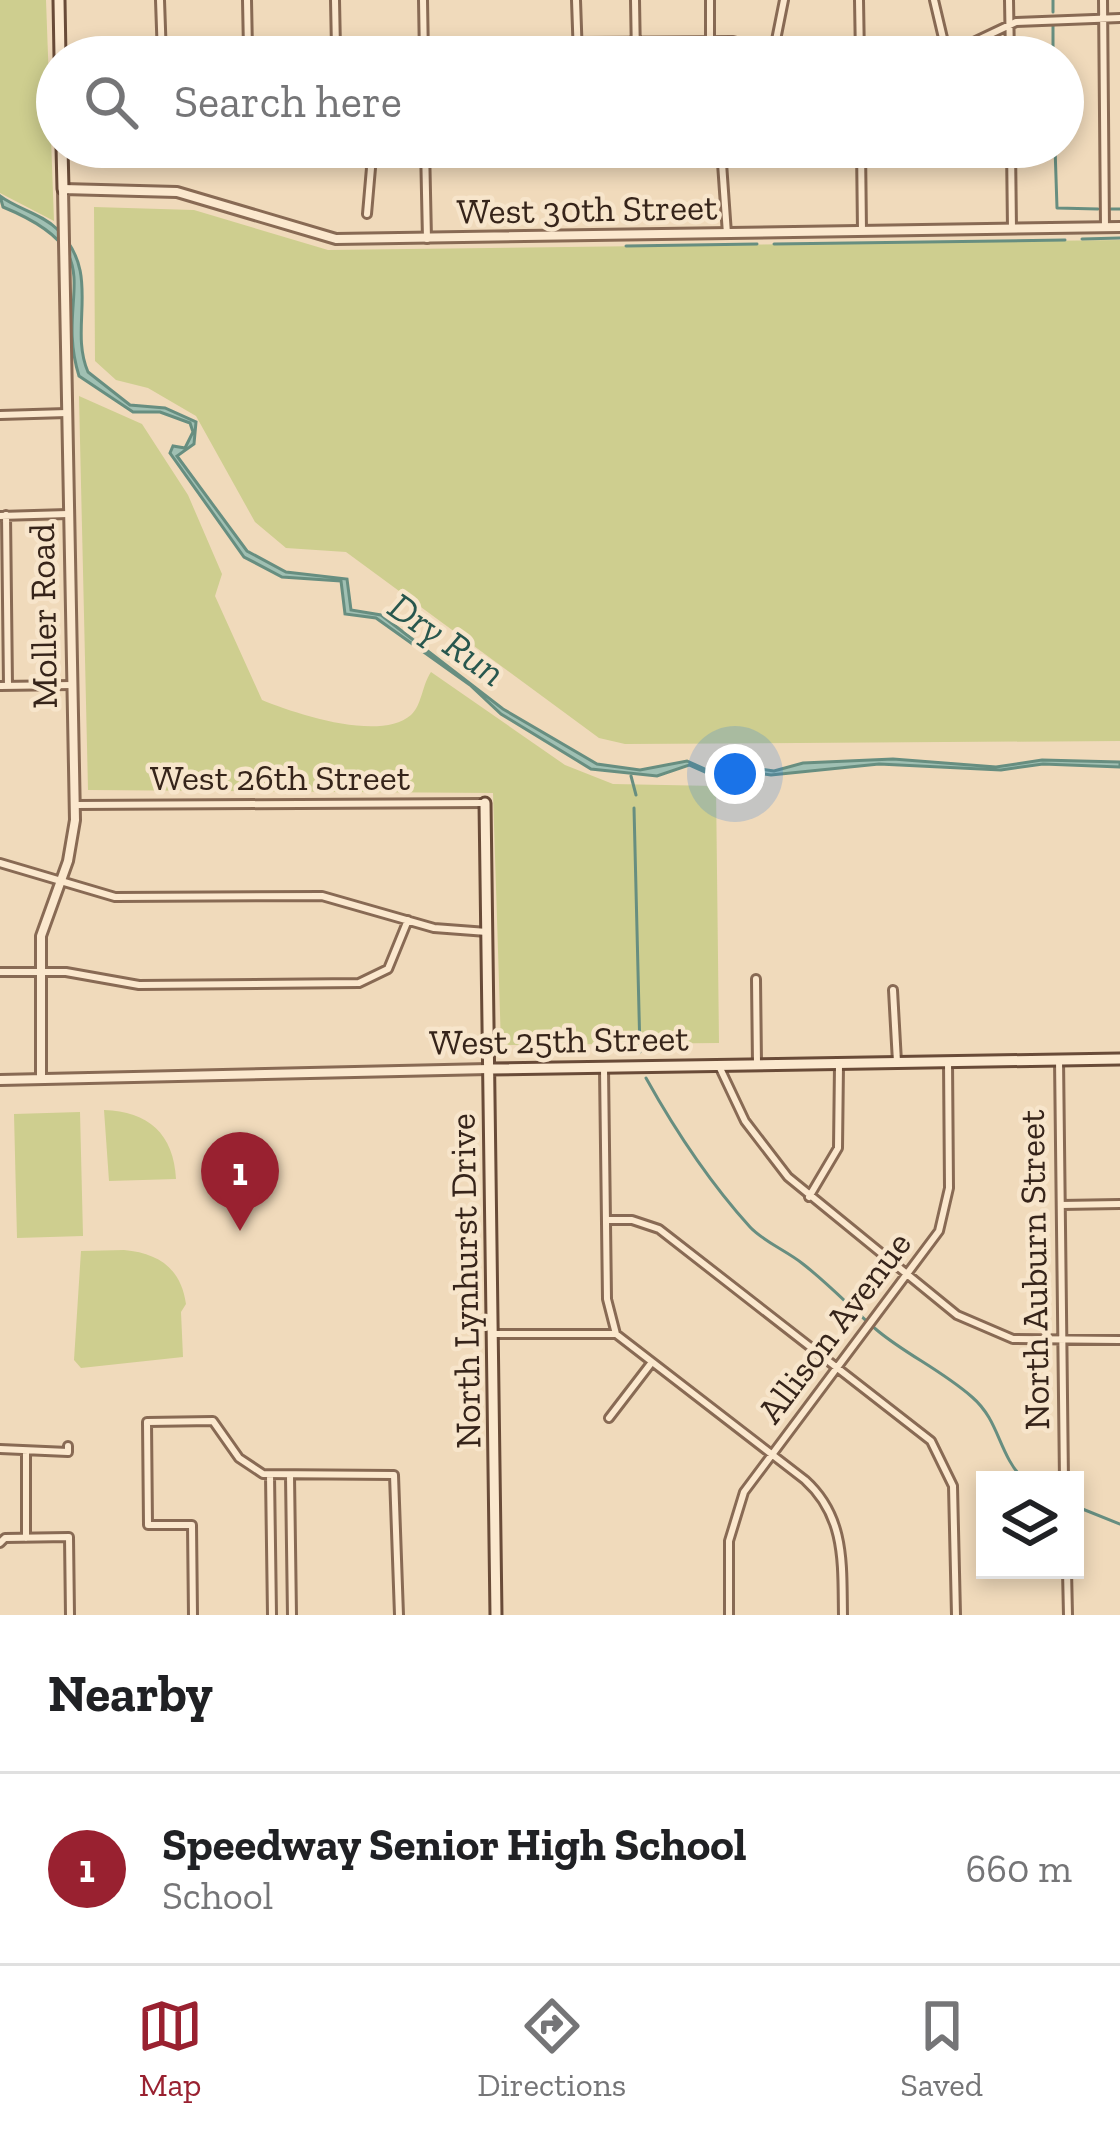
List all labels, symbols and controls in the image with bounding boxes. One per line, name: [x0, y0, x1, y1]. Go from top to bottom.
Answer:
search box: [36, 36, 1084, 168]
icon: search: [78, 69, 144, 135]
text: Search here: [174, 75, 402, 129]
street label: West 30th Street: [456, 185, 718, 233]
street label: Moller Road: [20, 523, 66, 709]
water label: Dry Run: [380, 582, 514, 696]
your location: [705, 744, 765, 804]
street label: West 26th Street: [150, 756, 411, 799]
street label: West 25th Street: [429, 1016, 690, 1064]
street label: North Auburn Street: [1010, 1109, 1058, 1431]
street label: North Lynhurst Drive: [441, 1113, 489, 1449]
pin: 1: [201, 1132, 279, 1231]
street label: Allison Avenue: [748, 1223, 920, 1431]
map controls: [976, 1471, 1084, 1579]
button: layers: [976, 1471, 1084, 1579]
text: Nearby: [48, 1663, 213, 1724]
text: Speedway Senior High School: [162, 1818, 747, 1872]
text: 1: [79, 1845, 95, 1892]
text: 660 m: [966, 1845, 1072, 1892]
text: School: [162, 1872, 273, 1919]
tab: Map: [137, 1993, 203, 2104]
tab: Directions: [477, 1993, 626, 2104]
tab: Saved: [900, 1993, 983, 2104]

